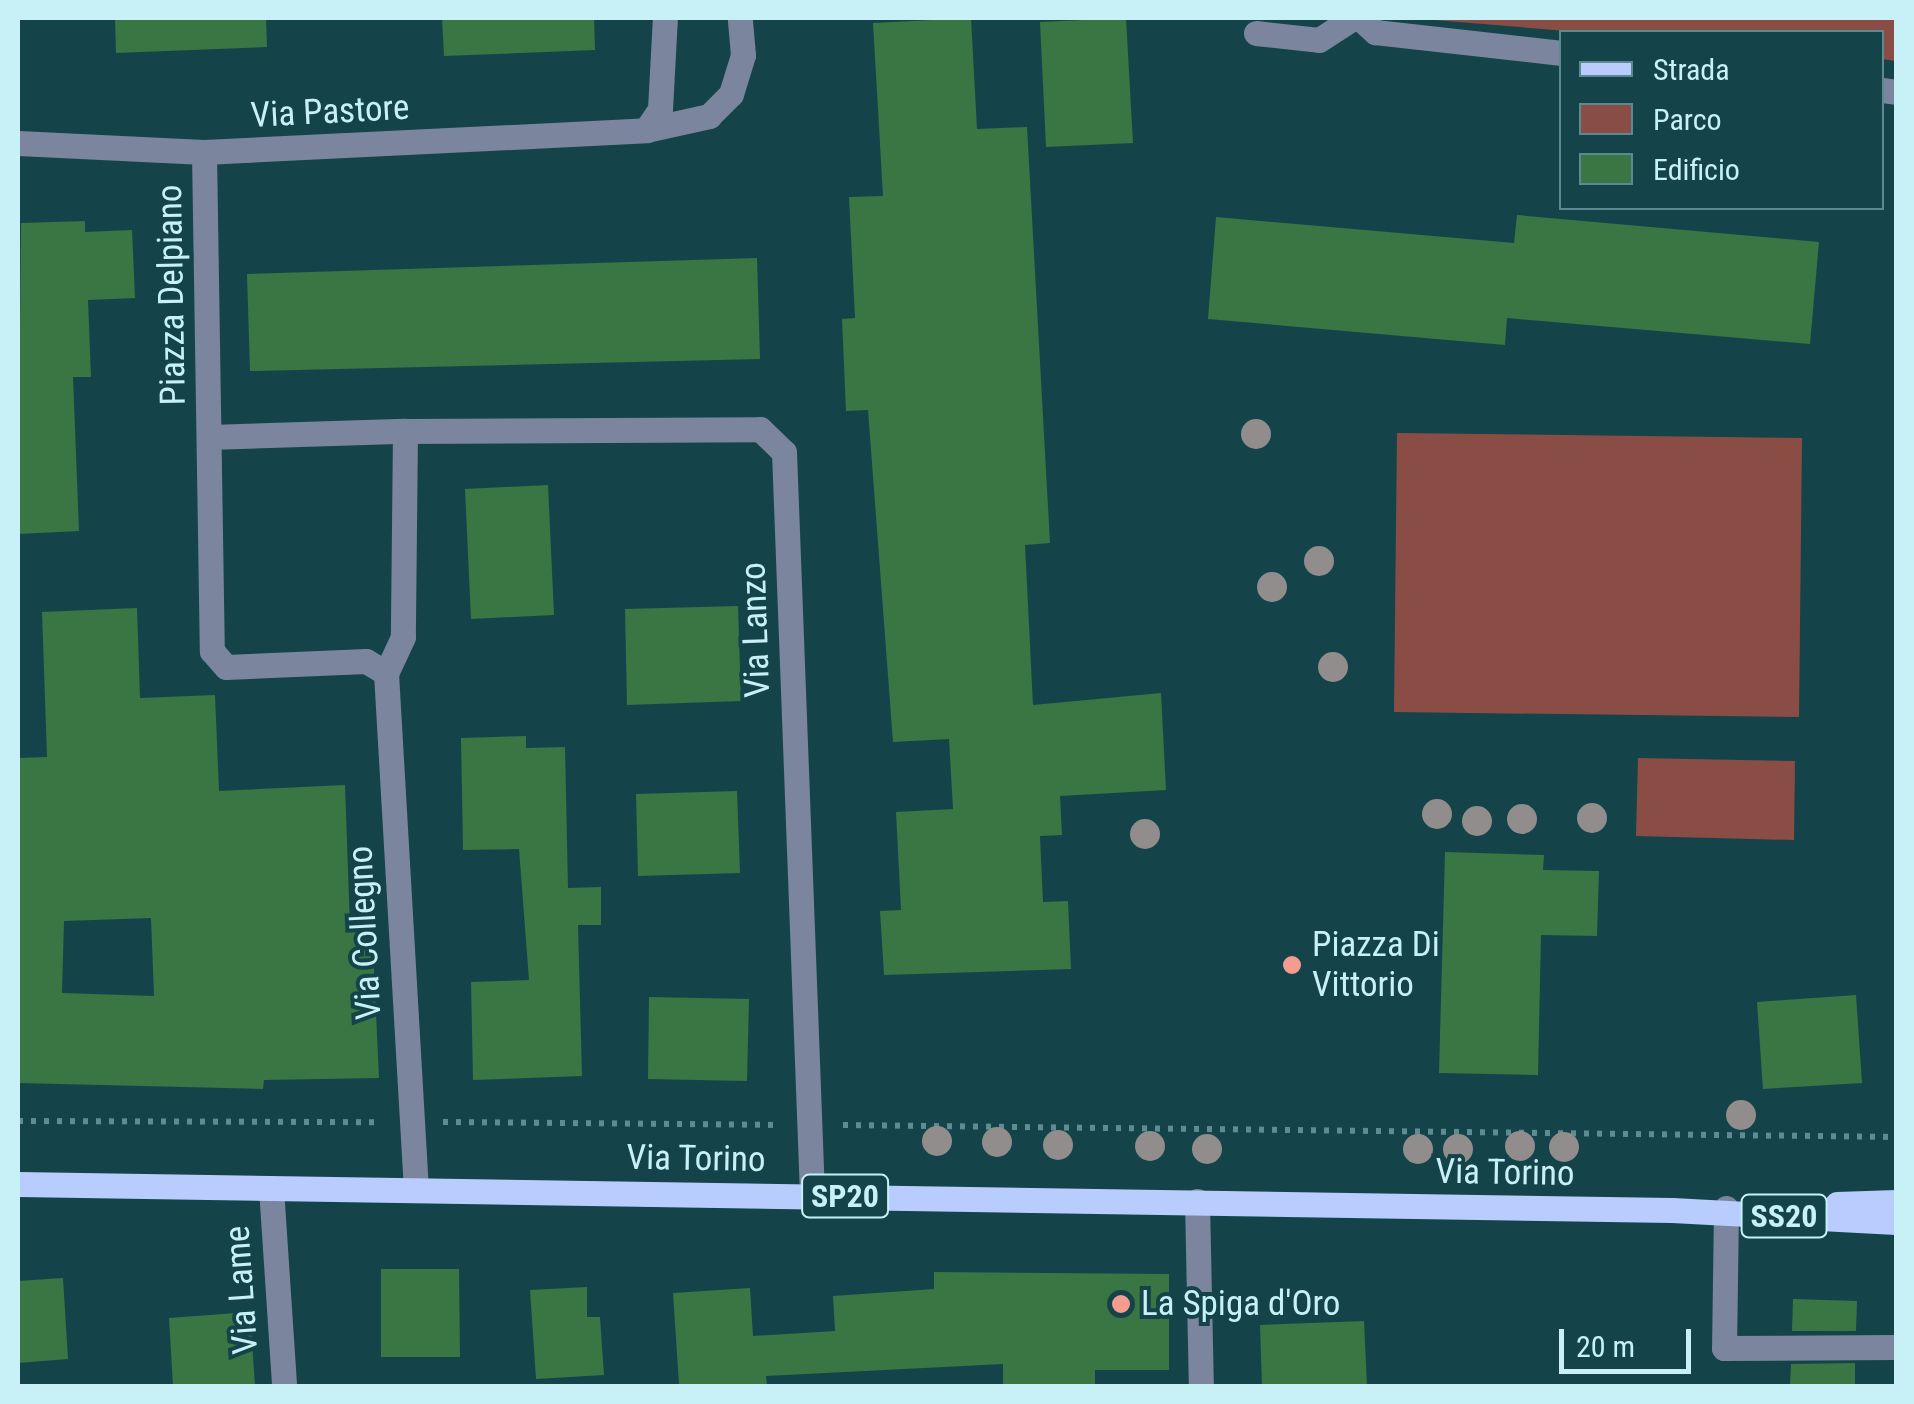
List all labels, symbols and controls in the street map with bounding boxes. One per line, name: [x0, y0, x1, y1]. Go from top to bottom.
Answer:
legend: [1559, 30, 1884, 210]
text: Strada: [1653, 52, 1730, 87]
street label: Via Pastore: [250, 87, 410, 137]
text: Parco: [1653, 102, 1722, 137]
text: Edificio: [1653, 152, 1740, 187]
street label: Piazza Delpiano: [149, 184, 195, 406]
street label: Via Lanzo: [733, 562, 779, 698]
street label: Via Collegno: [339, 845, 391, 1021]
place label: Piazza Di Vittorio: [1312, 924, 1440, 1006]
marker: Piazza Di Vittorio: [1281, 954, 1303, 976]
street label: Via Torino: [626, 1137, 766, 1181]
street label: Via Torino: [1435, 1151, 1575, 1195]
road number: SP20: [800, 1169, 890, 1223]
road number: SS20: [1739, 1189, 1829, 1243]
street label: Via Lame: [217, 1224, 267, 1356]
place label: La Spiga d'Oro: [1141, 1283, 1340, 1325]
marker: La Spiga d'Oro: [1110, 1293, 1132, 1315]
scale bar: [1564, 1309, 1696, 1371]
text: 20 m: [1576, 1329, 1635, 1364]

